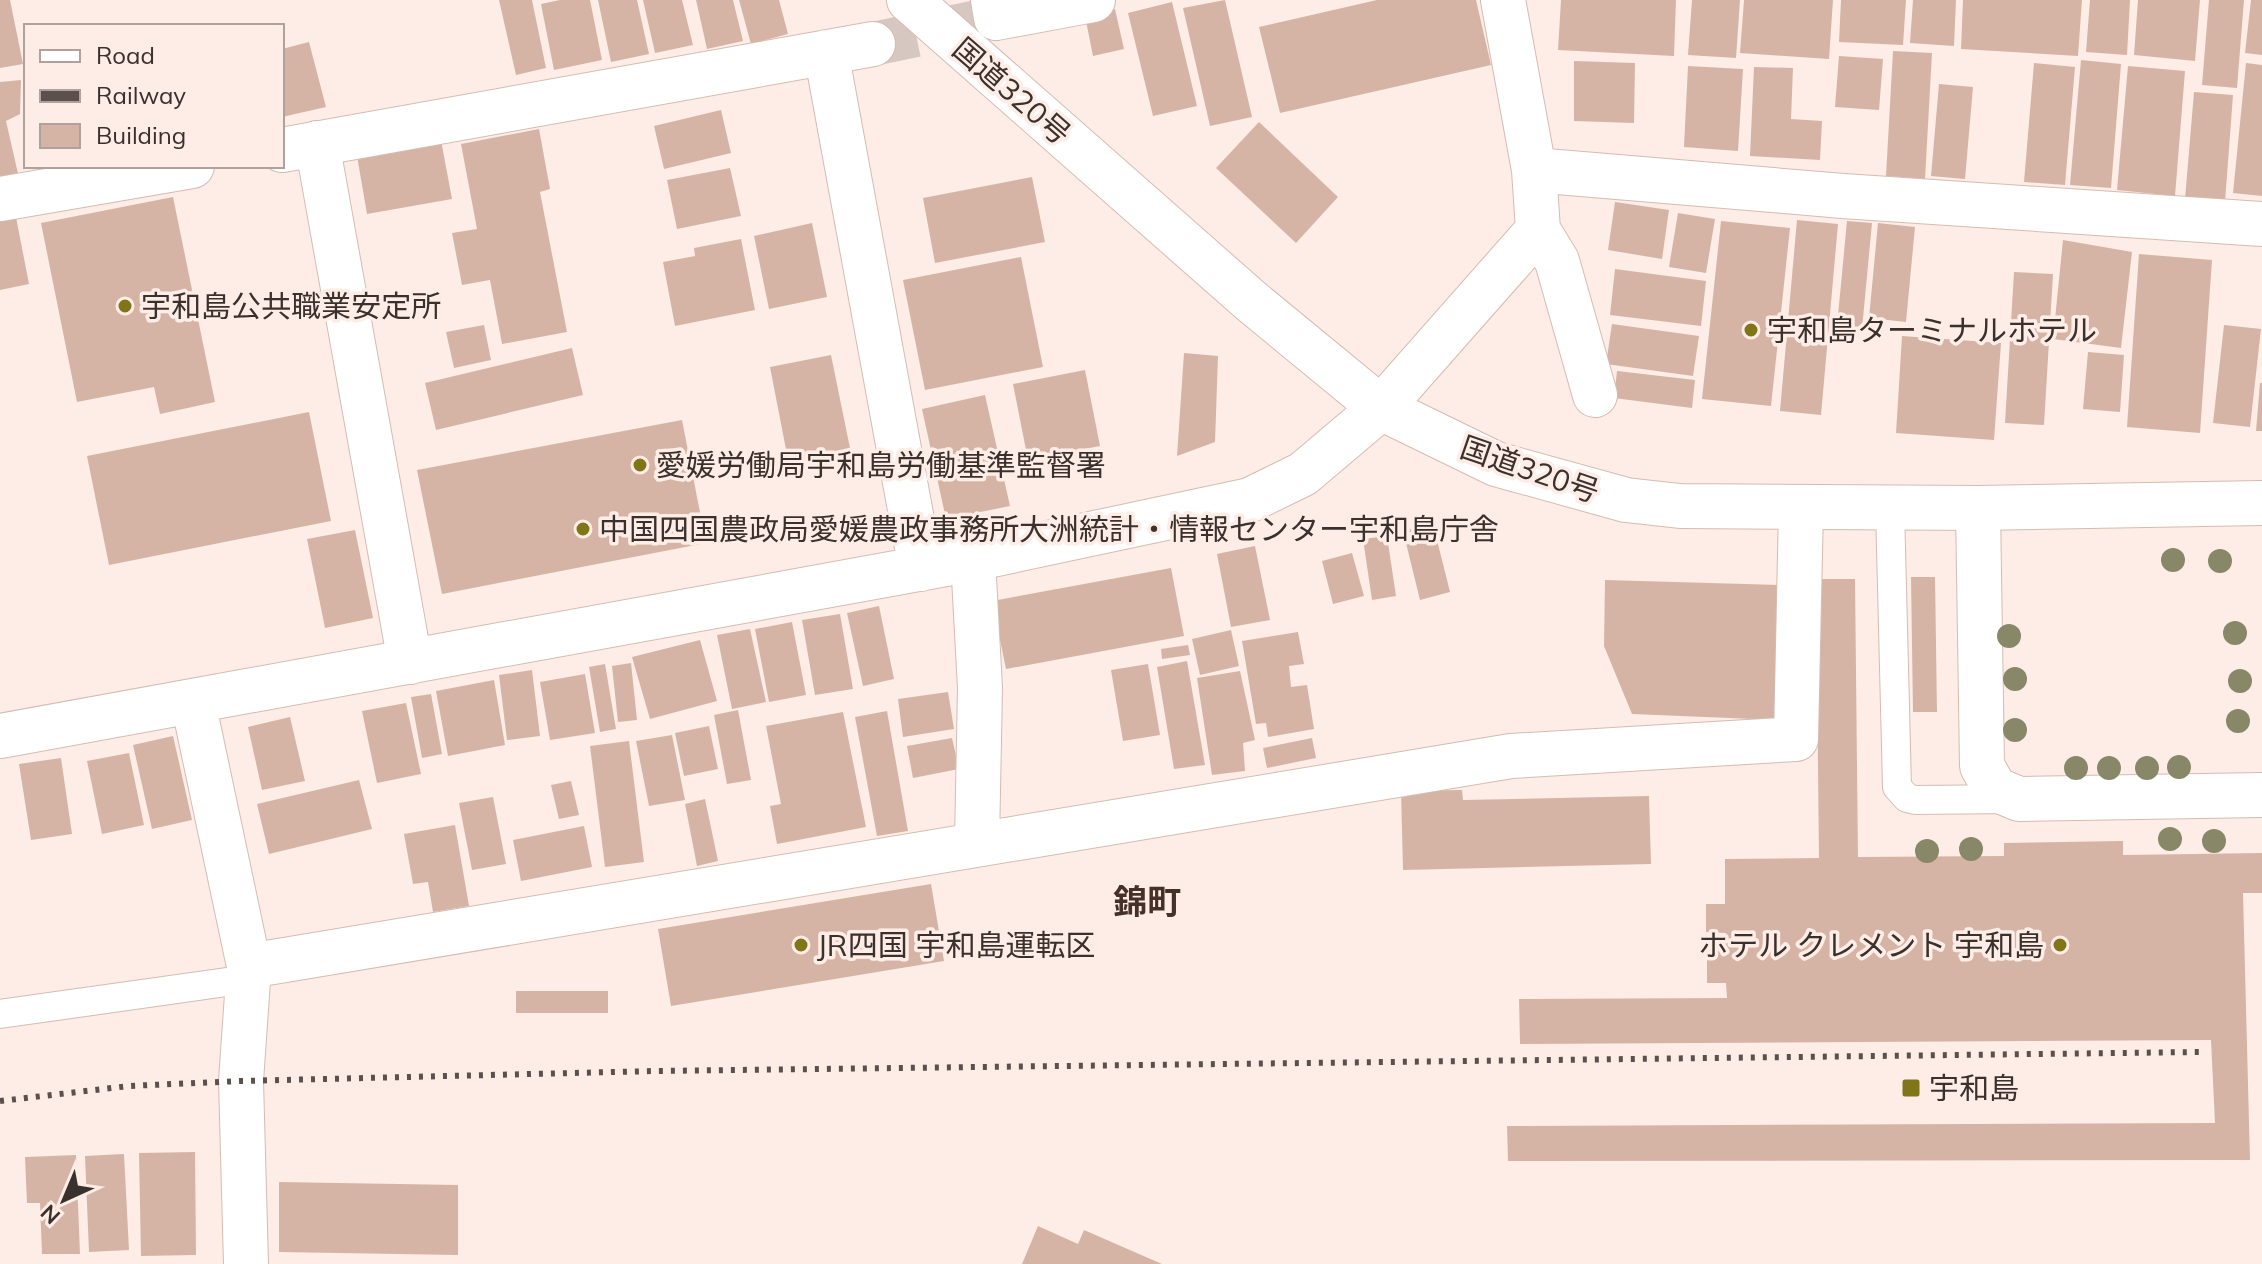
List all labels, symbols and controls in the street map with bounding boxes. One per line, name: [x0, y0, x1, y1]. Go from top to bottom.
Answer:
legend: [24, 24, 284, 168]
street label: 国道320号: [945, 29, 1079, 153]
text: Road: [96, 40, 155, 70]
text: Railway: [96, 80, 186, 110]
text: Building: [96, 120, 186, 150]
place label: 宇和島公共職業安定所: [141, 287, 441, 325]
marker: 宇和島公共職業安定所: [116, 297, 134, 315]
place label: 宇和島ターミナルホテル: [1767, 311, 2097, 349]
marker: 宇和島ターミナルホテル: [1742, 321, 1760, 339]
street label: 国道320号: [1456, 428, 1604, 510]
place label: 愛媛労働局宇和島労働基準監督署: [656, 446, 1106, 484]
marker: 愛媛労働局宇和島労働基準監督署: [631, 456, 649, 474]
place label: 中国四国農政局愛媛農政事務所大洲統計・情報センター宇和島庁舎: [599, 510, 1499, 548]
marker: 中国四国農政局愛媛農政事務所大洲統計・情報センター宇和島庁舎: [574, 520, 592, 538]
district label: 錦町: [1113, 880, 1181, 923]
place label: JR四国 宇和島運転区: [817, 926, 1095, 964]
place label: ホテル クレメント 宇和島: [1698, 926, 2044, 964]
marker: JR四国 宇和島運転区: [792, 936, 810, 954]
marker: ホテル クレメント 宇和島: [2051, 936, 2069, 954]
place label: 宇和島: [1929, 1069, 2019, 1107]
marker: 宇和島: [1900, 1077, 1922, 1099]
north arrow: [24, 1160, 104, 1240]
text: N: [34, 1199, 66, 1230]

